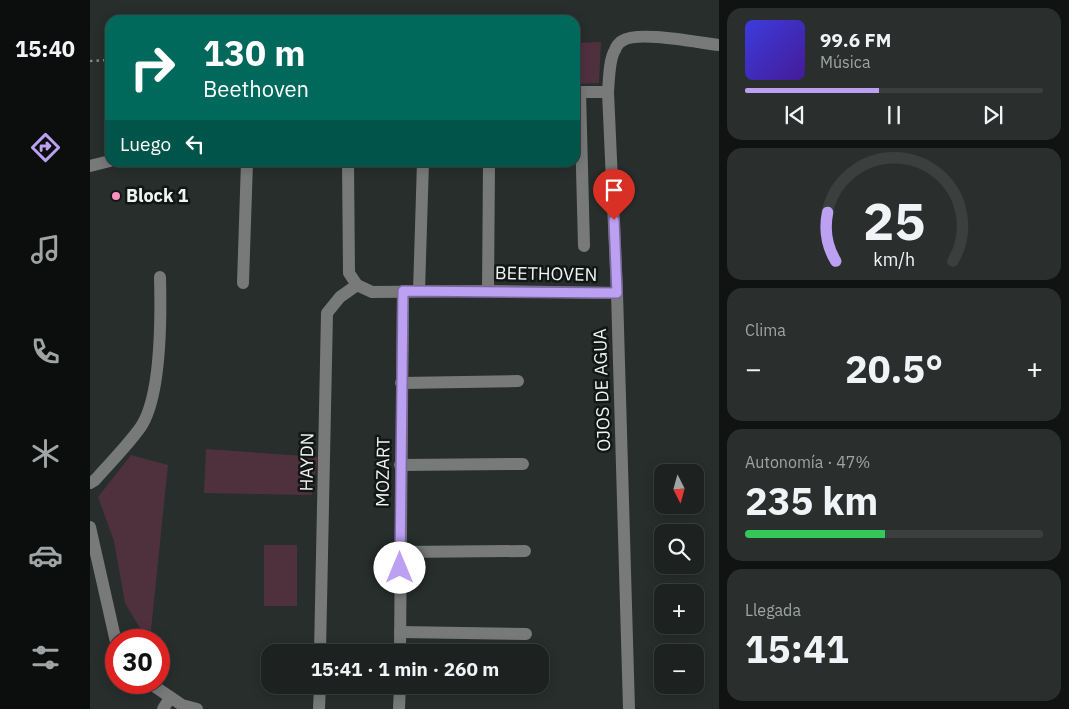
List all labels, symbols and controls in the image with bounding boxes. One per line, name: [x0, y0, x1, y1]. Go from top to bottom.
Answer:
text: 99.6 FM: [820, 28, 891, 52]
text: 130 m: [203, 30, 306, 76]
text: 15:40: [15, 34, 75, 63]
icon: right: [120, 35, 185, 100]
text: Música: [820, 52, 870, 72]
text: Beethoven: [203, 74, 309, 103]
icon: previous: [781, 101, 809, 129]
icon: pause: [880, 101, 908, 129]
icon: next: [979, 101, 1007, 129]
icon: directions: [28, 130, 63, 165]
icon: left: [181, 130, 209, 158]
text: Luego: [120, 132, 171, 156]
pin: [593, 169, 635, 220]
icon: arrive: [600, 176, 628, 204]
place label: Block 1: [126, 184, 189, 207]
text: 25: [863, 187, 925, 254]
marker: Block 1: [110, 190, 122, 202]
icon: music: [28, 232, 63, 267]
text: km/h: [873, 248, 915, 271]
street label: BEETHOVEN: [495, 261, 597, 286]
text: Clima: [745, 320, 786, 340]
street label: OJOS DE AGUA: [588, 328, 615, 452]
icon: phone: [28, 334, 63, 369]
text: 20.5°: [845, 344, 943, 393]
text: −: [745, 350, 762, 387]
text: +: [1026, 350, 1043, 387]
street label: HAYDN: [294, 432, 319, 492]
icon: climate: [28, 436, 63, 471]
street label: MOZART: [370, 437, 395, 507]
text: Autonomía · 47%: [745, 452, 870, 472]
north arrow: [654, 464, 704, 514]
map controls: [654, 464, 704, 694]
text: 235 km: [745, 476, 878, 525]
button: search: [654, 524, 704, 574]
icon: car: [28, 538, 63, 573]
position arrow: [373, 541, 425, 593]
button: +: [654, 584, 704, 634]
text: Llegada: [745, 600, 801, 620]
text: 15:41: [745, 624, 849, 673]
speed limit sign: 30: [105, 629, 170, 694]
icon: filters: [28, 640, 63, 675]
button: −: [654, 644, 704, 694]
text: 15:41 · 1 min · 260 m: [311, 657, 499, 681]

